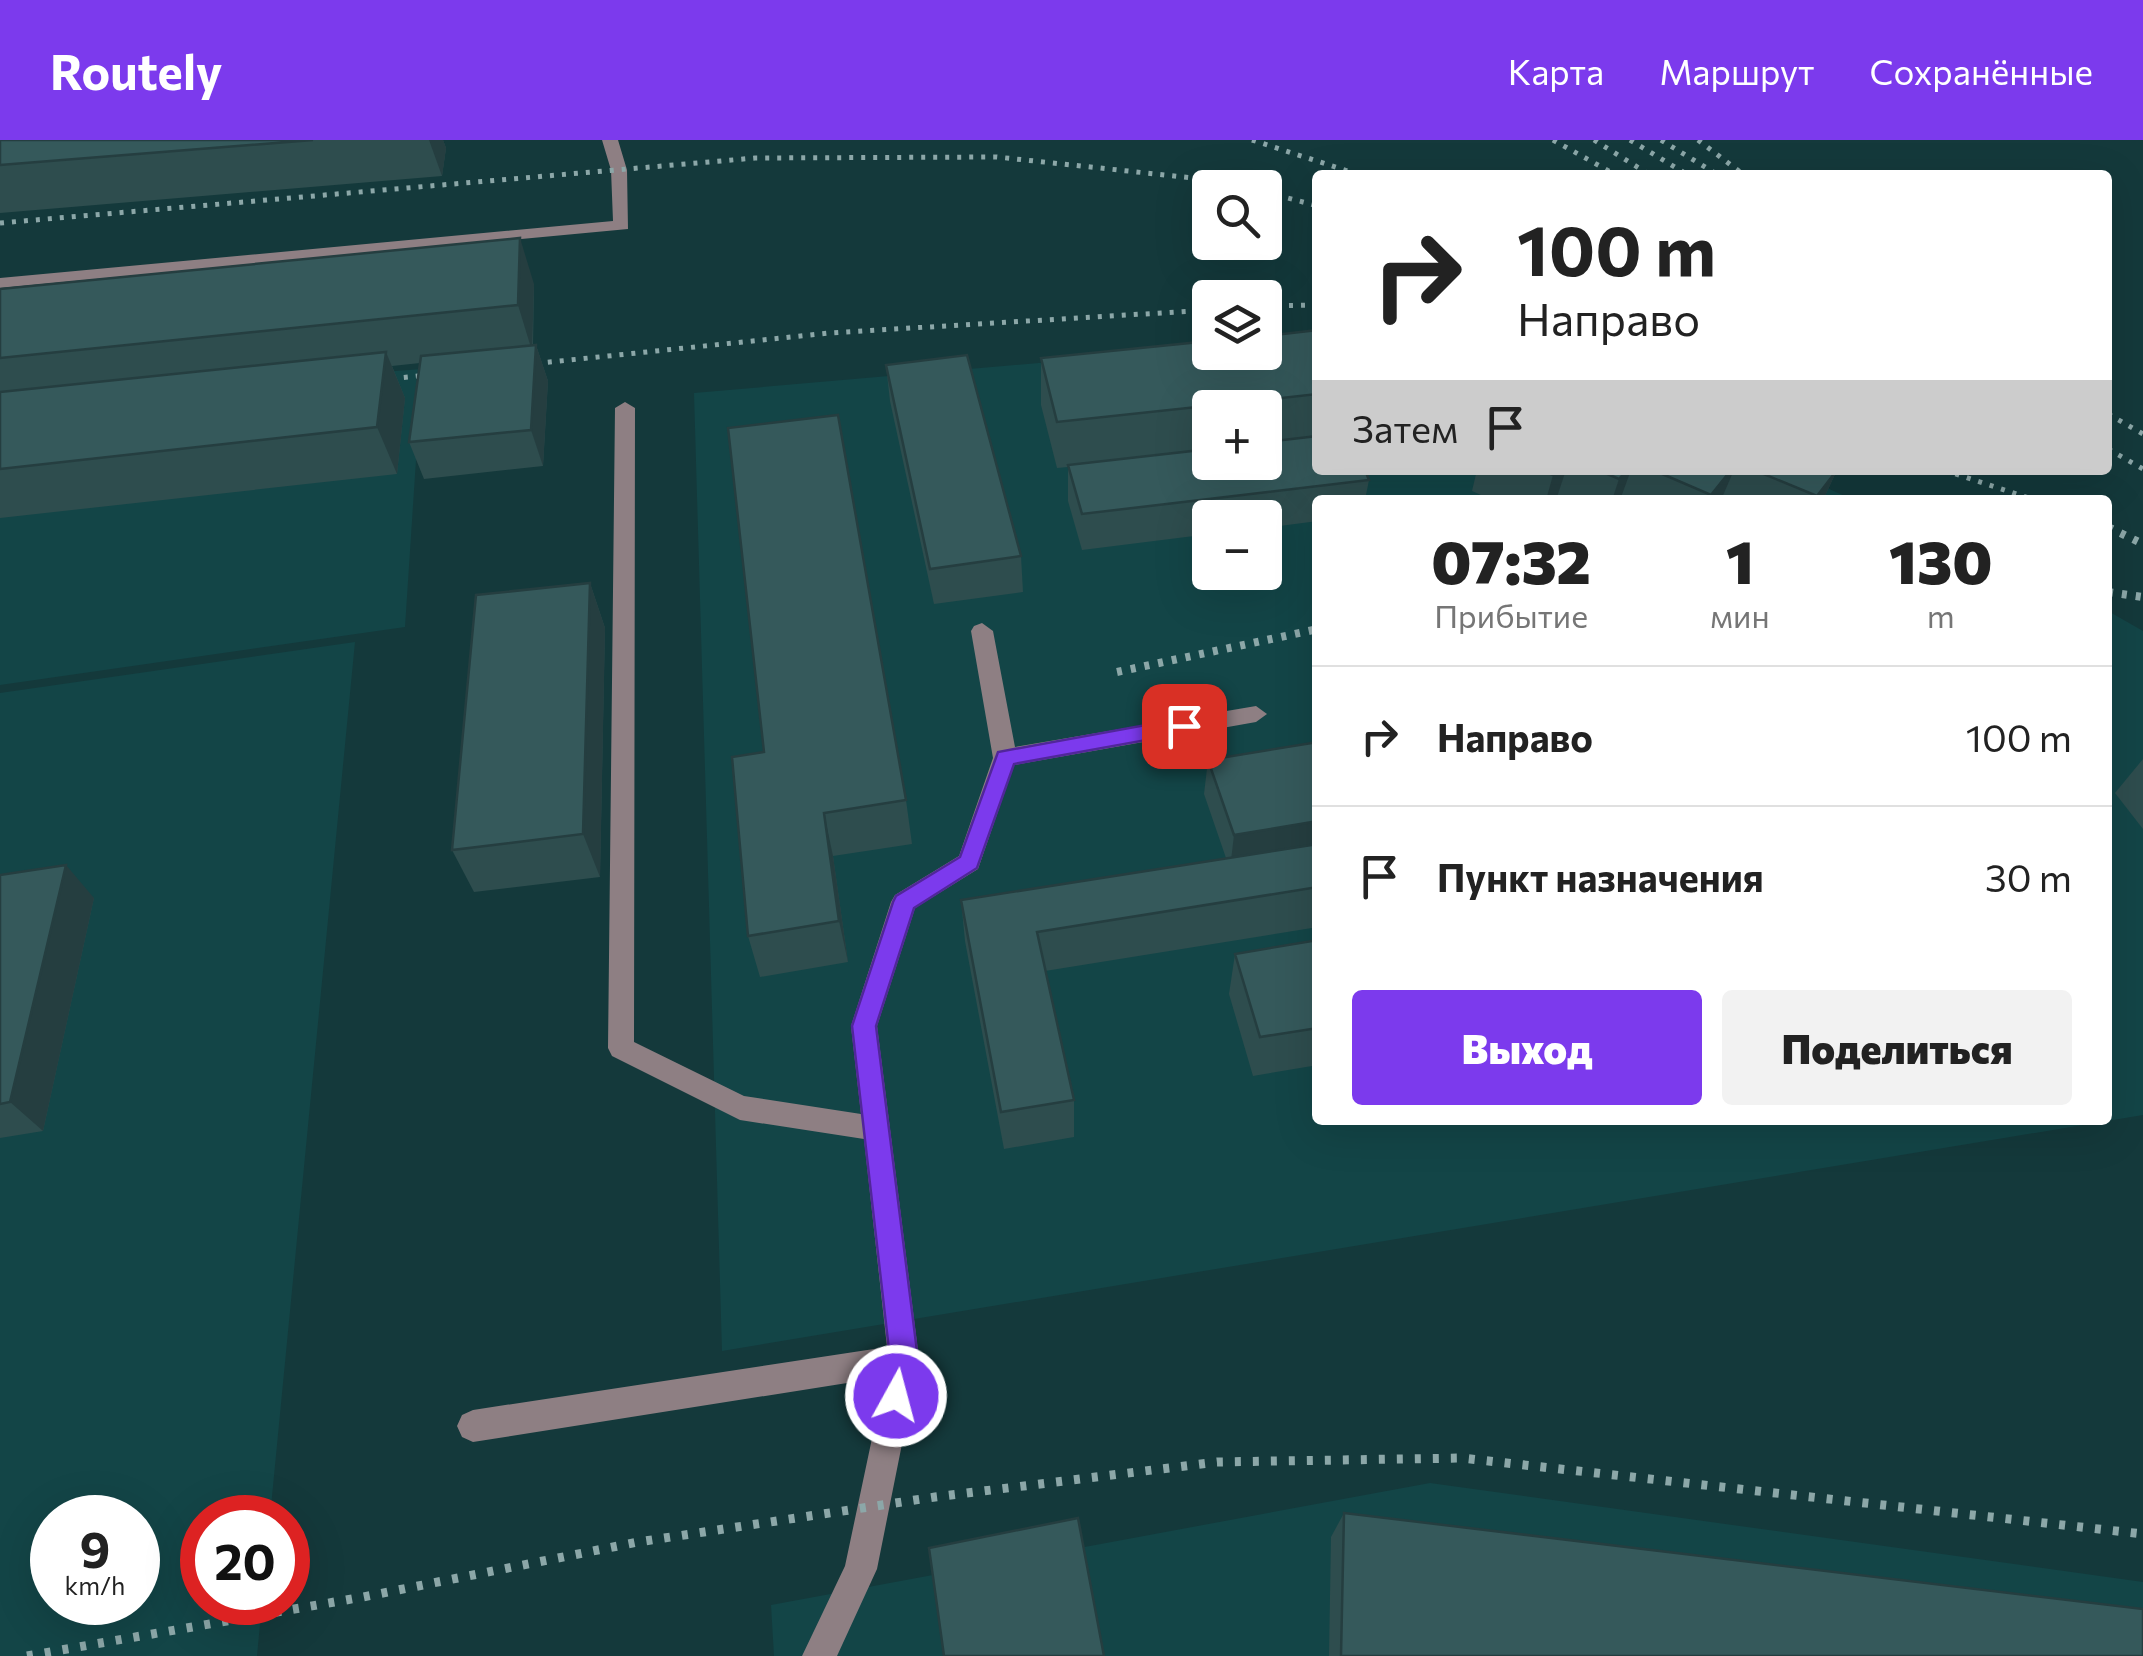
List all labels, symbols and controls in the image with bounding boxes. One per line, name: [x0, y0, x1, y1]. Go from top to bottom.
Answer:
text: Routely: [50, 41, 222, 100]
text: Карта: [1508, 49, 1604, 92]
text: Маршрут: [1659, 49, 1815, 92]
text: Сохранённые: [1870, 49, 2093, 92]
map controls: [1192, 170, 1282, 590]
button: search: [1192, 170, 1282, 260]
text: 100 m: [1517, 205, 1716, 290]
icon: right: [1352, 210, 1482, 340]
button: layers: [1192, 280, 1282, 370]
text: Направо: [1517, 290, 1700, 345]
button: +: [1192, 390, 1282, 480]
icon: arrive: [1478, 400, 1533, 455]
text: Затем: [1352, 404, 1458, 451]
button: −: [1192, 500, 1282, 590]
text: 07:32: [1431, 523, 1591, 596]
text: 1: [1726, 523, 1754, 596]
text: 130: [1889, 523, 1993, 596]
text: Прибытие: [1434, 595, 1588, 635]
text: мин: [1710, 595, 1770, 635]
text: m: [1927, 595, 1955, 635]
pin: [1142, 684, 1227, 769]
icon: arrive: [1157, 699, 1212, 754]
icon: right: [1352, 709, 1407, 764]
text: Направо: [1437, 713, 1593, 760]
text: 100 m: [1966, 713, 2072, 760]
icon: arrive: [1352, 849, 1407, 904]
text: Пункт назначения: [1437, 853, 1764, 900]
text: 30 m: [1985, 853, 2072, 900]
button: Выход: [1352, 990, 1702, 1105]
button: Поделиться: [1722, 990, 2072, 1105]
position arrow: [844, 1344, 948, 1448]
speed limit sign: 20: [180, 1495, 310, 1625]
text: 9: [80, 1517, 110, 1578]
text: km/h: [65, 1570, 125, 1600]

